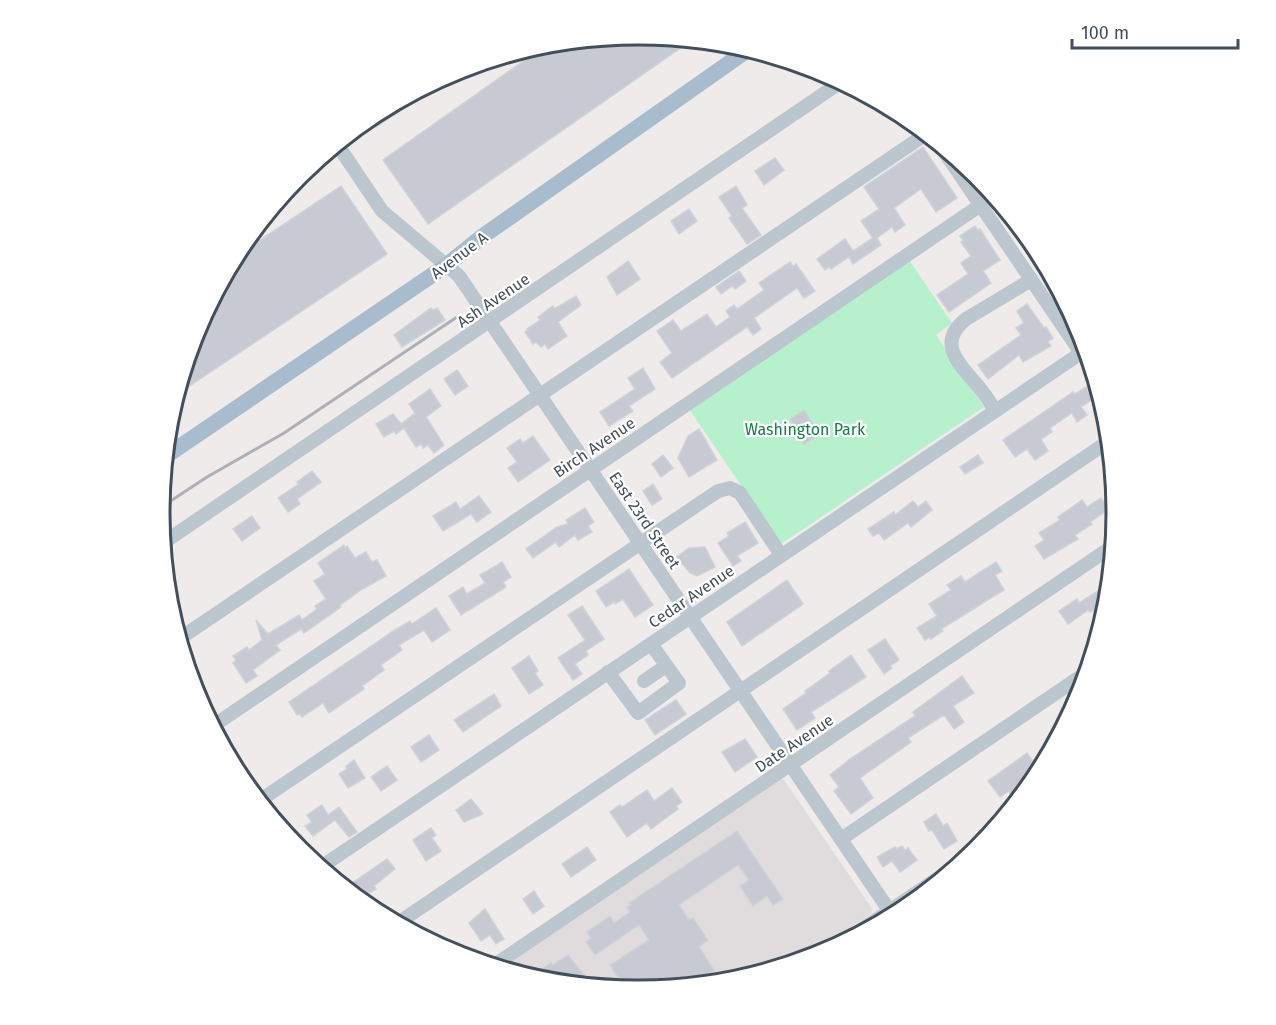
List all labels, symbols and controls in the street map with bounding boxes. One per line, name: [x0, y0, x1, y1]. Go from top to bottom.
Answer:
scale bar: [1072, 12, 1238, 50]
text: 100 m: [1081, 22, 1129, 44]
street label: Avenue A: [427, 227, 492, 283]
street label: Ash Avenue: [453, 269, 533, 332]
street label: Birch Avenue: [550, 413, 639, 482]
park label: Washington Park: [745, 420, 866, 439]
street label: East 23rd Street: [605, 468, 684, 573]
street label: Cedar Avenue: [645, 561, 738, 632]
street label: Date Avenue: [751, 710, 837, 777]

